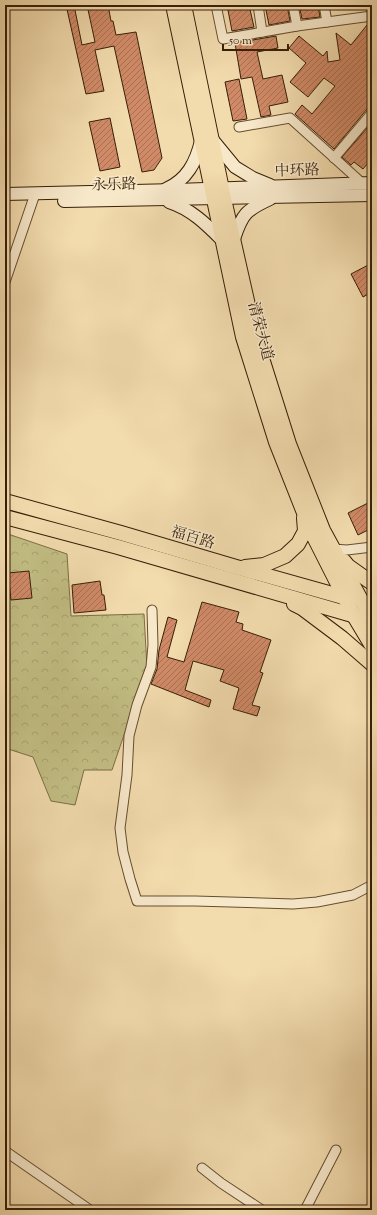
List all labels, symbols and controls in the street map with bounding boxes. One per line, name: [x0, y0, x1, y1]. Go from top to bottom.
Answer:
scale bar: [223, 26, 288, 52]
text: 50 m: [228, 32, 252, 50]
street label: 中环路: [274, 160, 320, 183]
street label: 永乐路: [91, 175, 137, 196]
street label: 清荣大道: [242, 300, 277, 363]
street label: 福百路: [168, 522, 217, 555]

